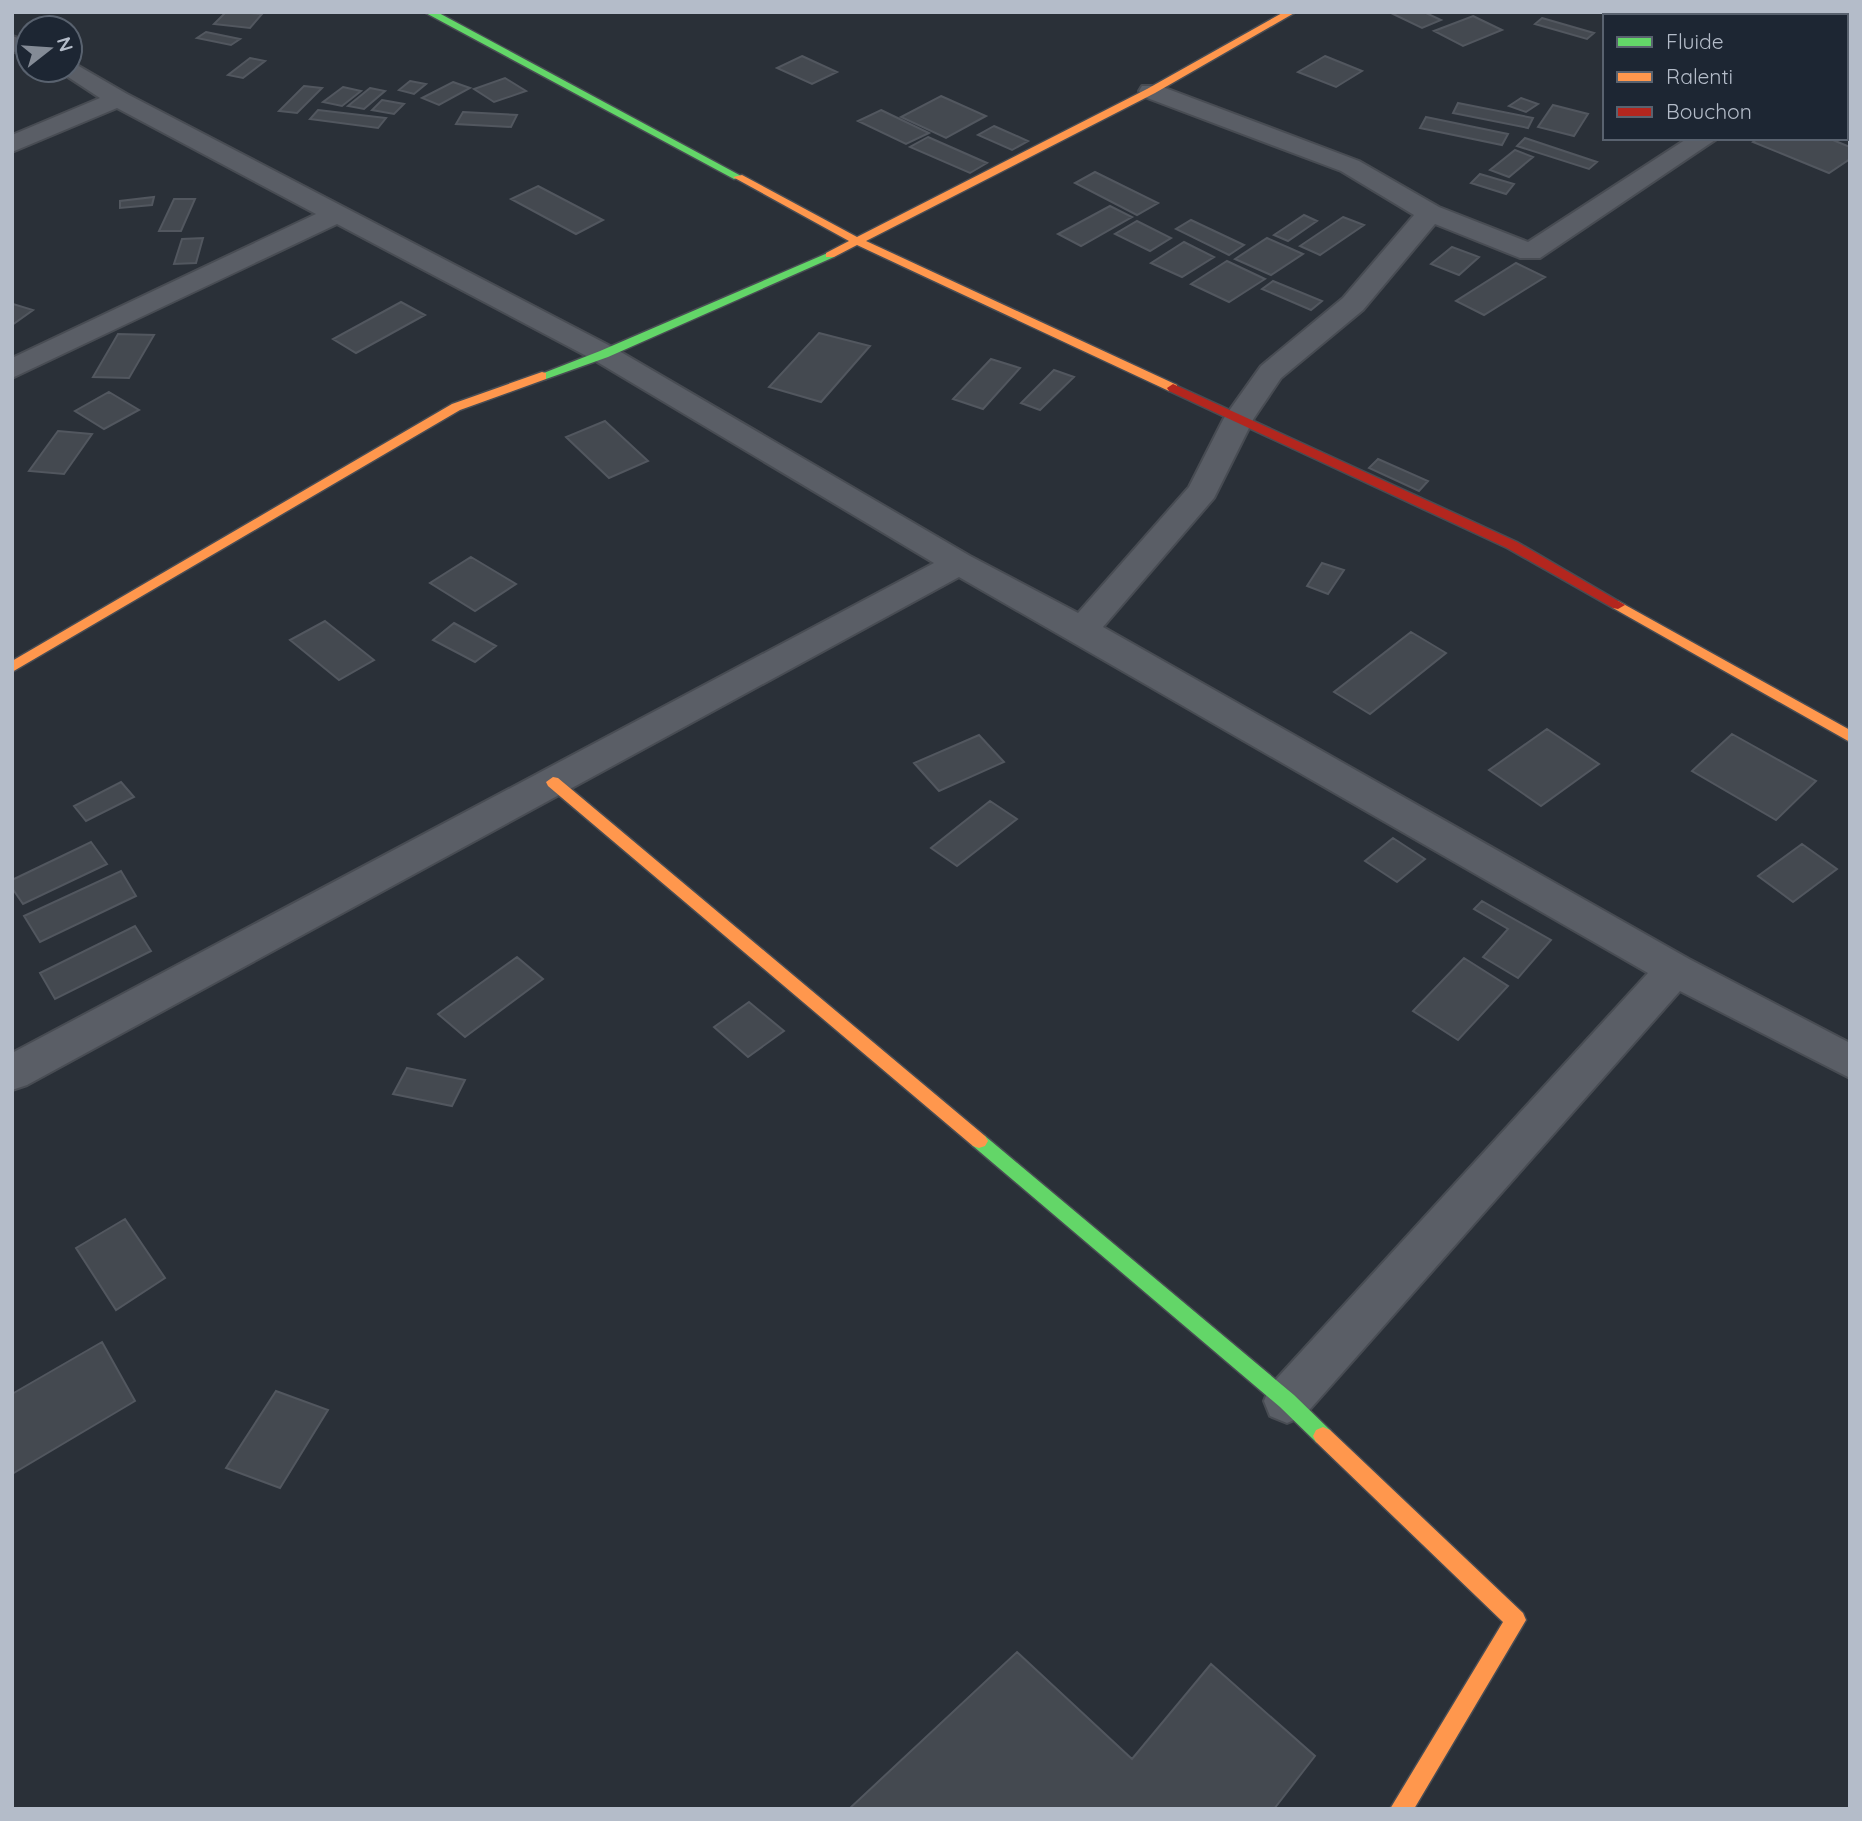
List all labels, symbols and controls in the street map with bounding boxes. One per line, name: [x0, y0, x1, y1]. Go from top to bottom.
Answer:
north arrow: [14, 14, 84, 84]
legend: [1603, 14, 1848, 140]
text: Fluide: [1666, 28, 1724, 54]
text: N: [52, 34, 79, 54]
text: Ralenti: [1666, 63, 1733, 89]
text: Bouchon: [1666, 98, 1752, 124]

